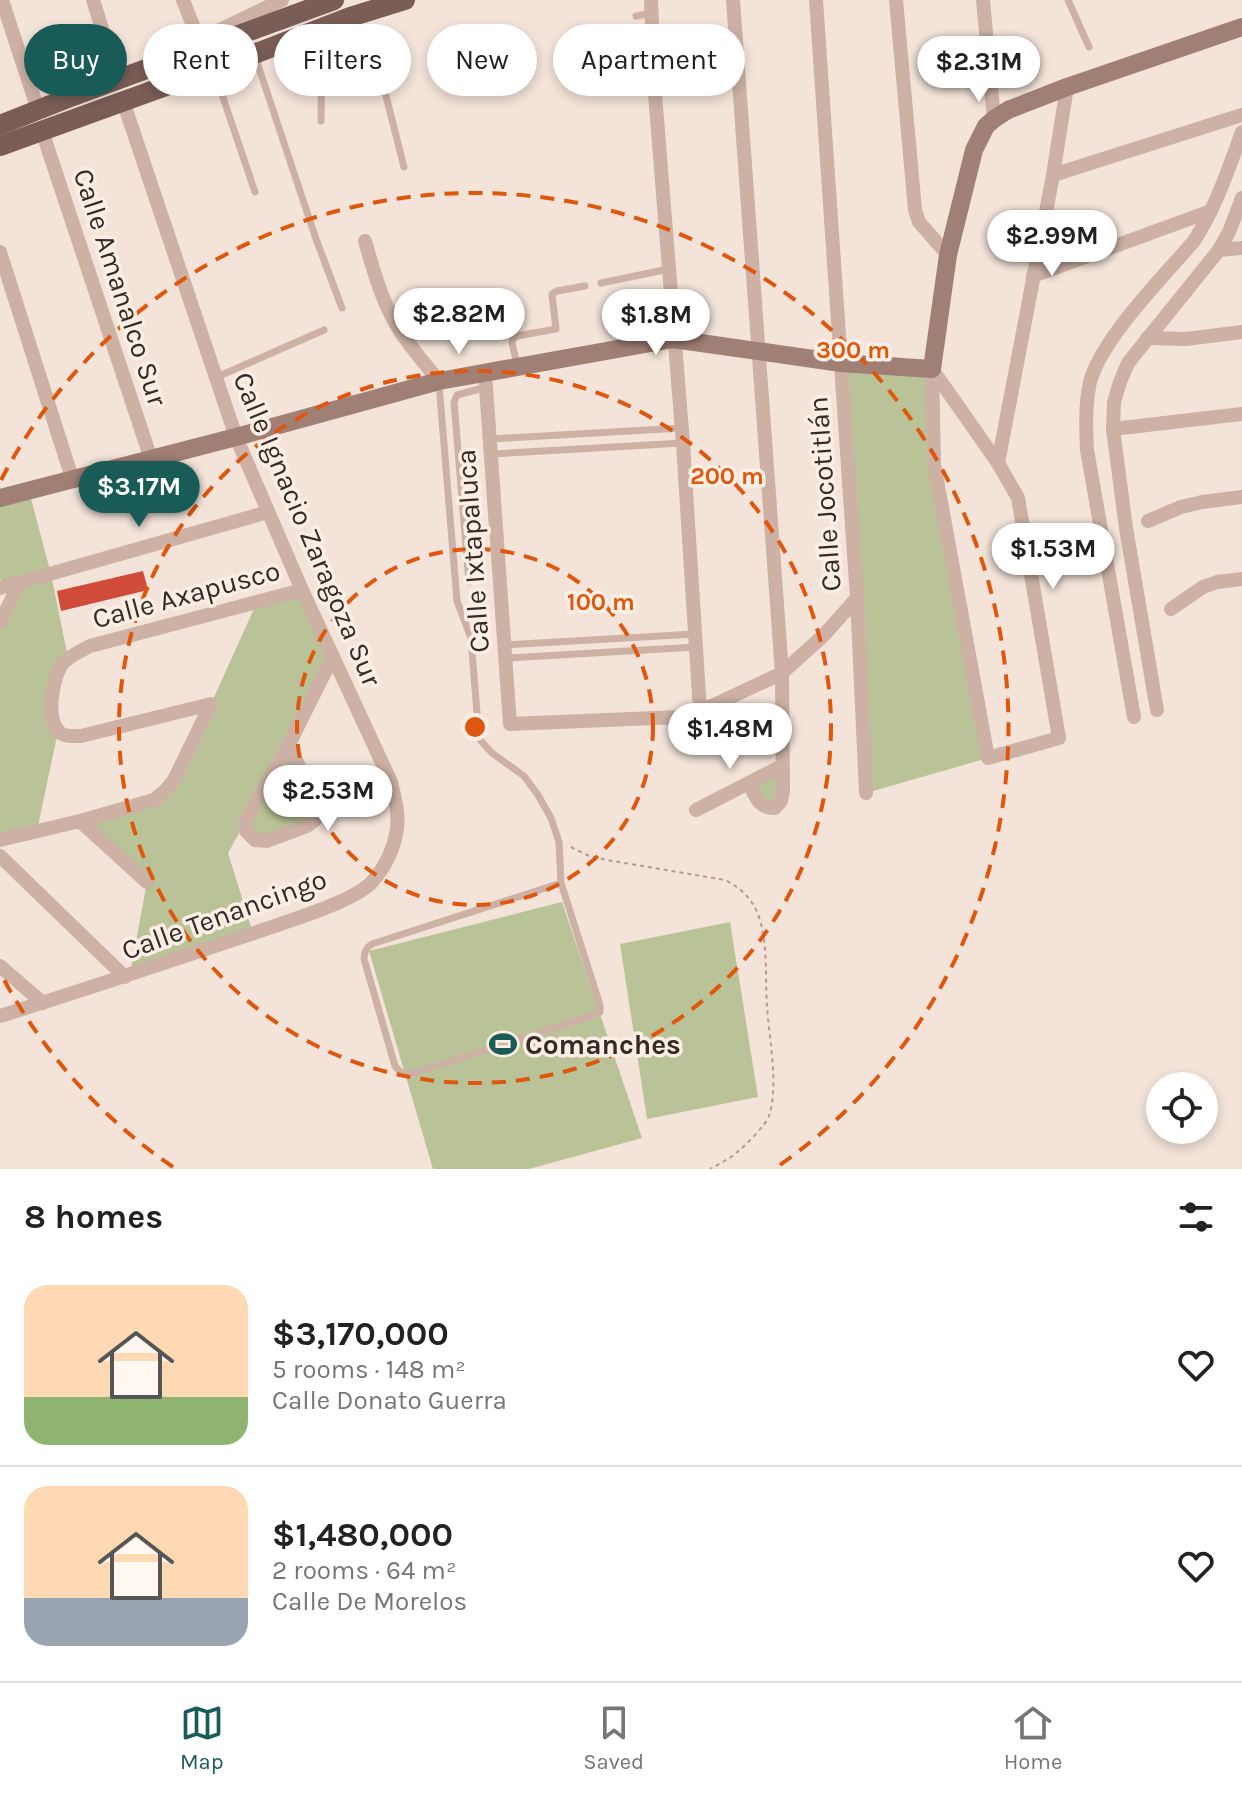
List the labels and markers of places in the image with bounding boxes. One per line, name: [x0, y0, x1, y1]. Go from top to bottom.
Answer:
pin: $2.31M: [914, 36, 1044, 104]
pin: $2.99M: [987, 210, 1117, 278]
pin: $2.82M: [394, 288, 524, 356]
pin: $1.8M: [600, 289, 712, 357]
pin: $3.17M: [74, 461, 204, 529]
pin: $1.53M: [988, 523, 1118, 591]
pin: $1.48M: [665, 703, 795, 771]
centre of rings: [461, 713, 489, 741]
pin: $2.53M: [263, 765, 393, 833]
place label: Comanches: [525, 1028, 681, 1061]
sports icon: Comanches: [488, 1029, 518, 1059]

